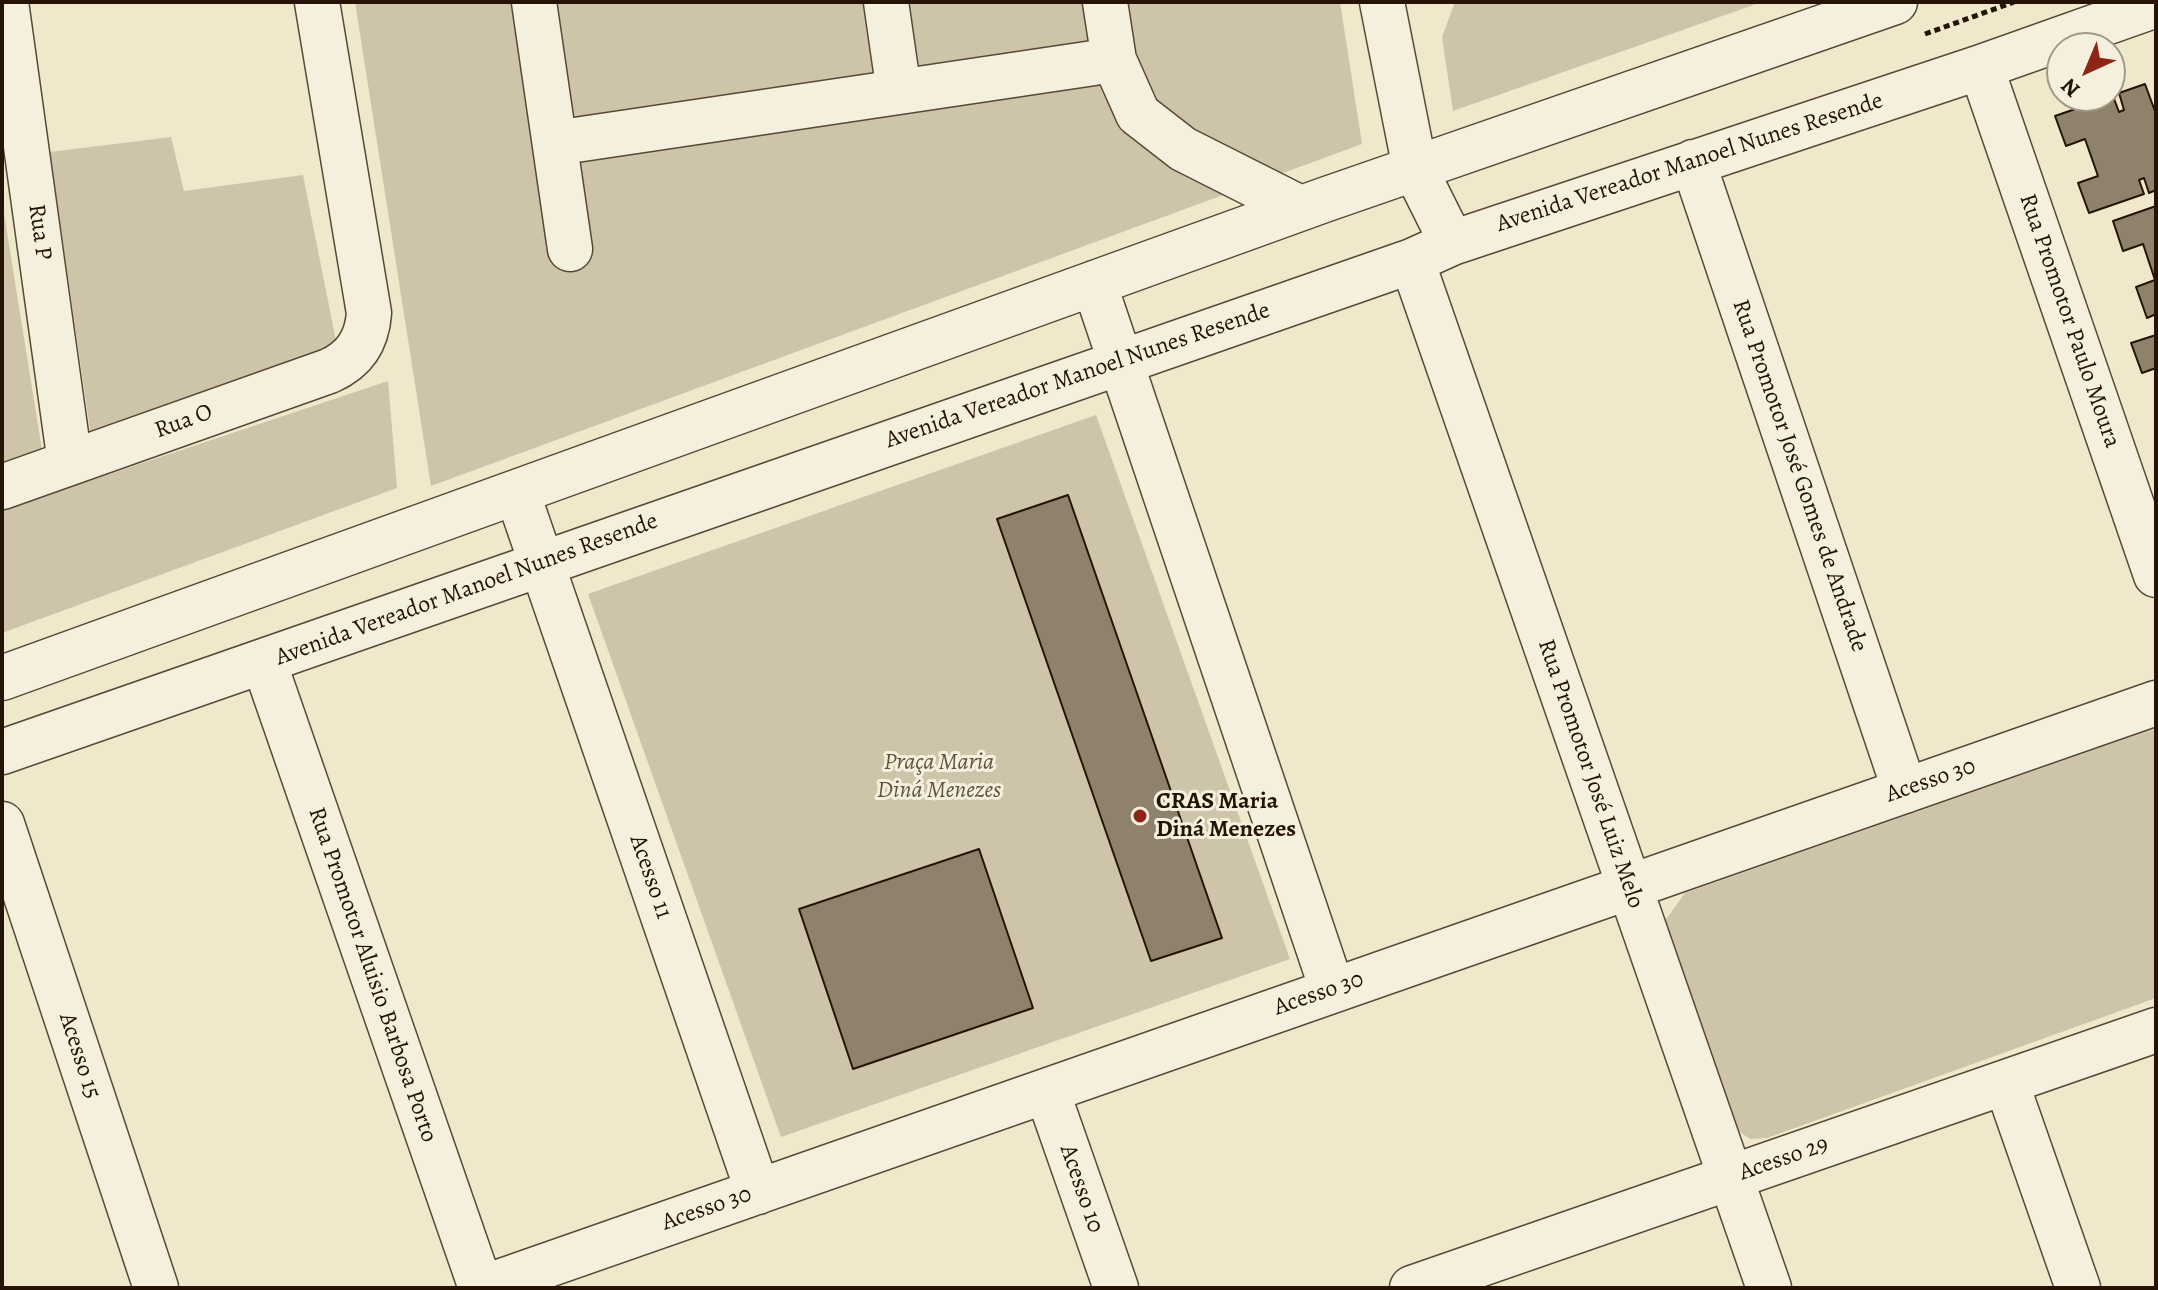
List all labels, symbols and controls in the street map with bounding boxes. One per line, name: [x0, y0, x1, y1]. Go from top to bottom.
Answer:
north arrow: [2046, 32, 2126, 112]
text: N: [2055, 71, 2087, 104]
street label: Avenida Vereador Manoel Nunes Resende: [1493, 87, 1887, 239]
street label: Rua Promotor Paulo Moura: [2012, 190, 2126, 452]
street label: Rua P: [21, 202, 57, 262]
street label: Avenida Vereador Manoel Nunes Resende: [882, 296, 1274, 456]
street label: Rua Promotor José Gomes de Andrade: [1725, 296, 1873, 656]
street label: Rua O: [151, 398, 217, 446]
street label: Avenida Vereador Manoel Nunes Resende: [272, 507, 662, 673]
street label: Rua Promotor José Luiz Melo: [1530, 636, 1650, 912]
park label: Praça Maria Diná Menezes: [877, 749, 1001, 805]
street label: Acesso 30: [1882, 752, 1980, 810]
place label: CRAS Maria Diná Menezes: [1156, 788, 1296, 844]
street label: Rua Promotor Aluisio Barbosa Porto: [301, 804, 443, 1146]
marker: CRAS Maria Diná Menezes: [1131, 807, 1149, 825]
street label: Acesso 11: [622, 831, 678, 923]
street label: Acesso 30: [1270, 965, 1368, 1023]
street label: Acesso 15: [52, 1009, 106, 1103]
street label: Acesso 29: [1736, 1130, 1832, 1188]
street label: Acesso 10: [1053, 1141, 1109, 1237]
street label: Acesso 30: [658, 1180, 756, 1238]

